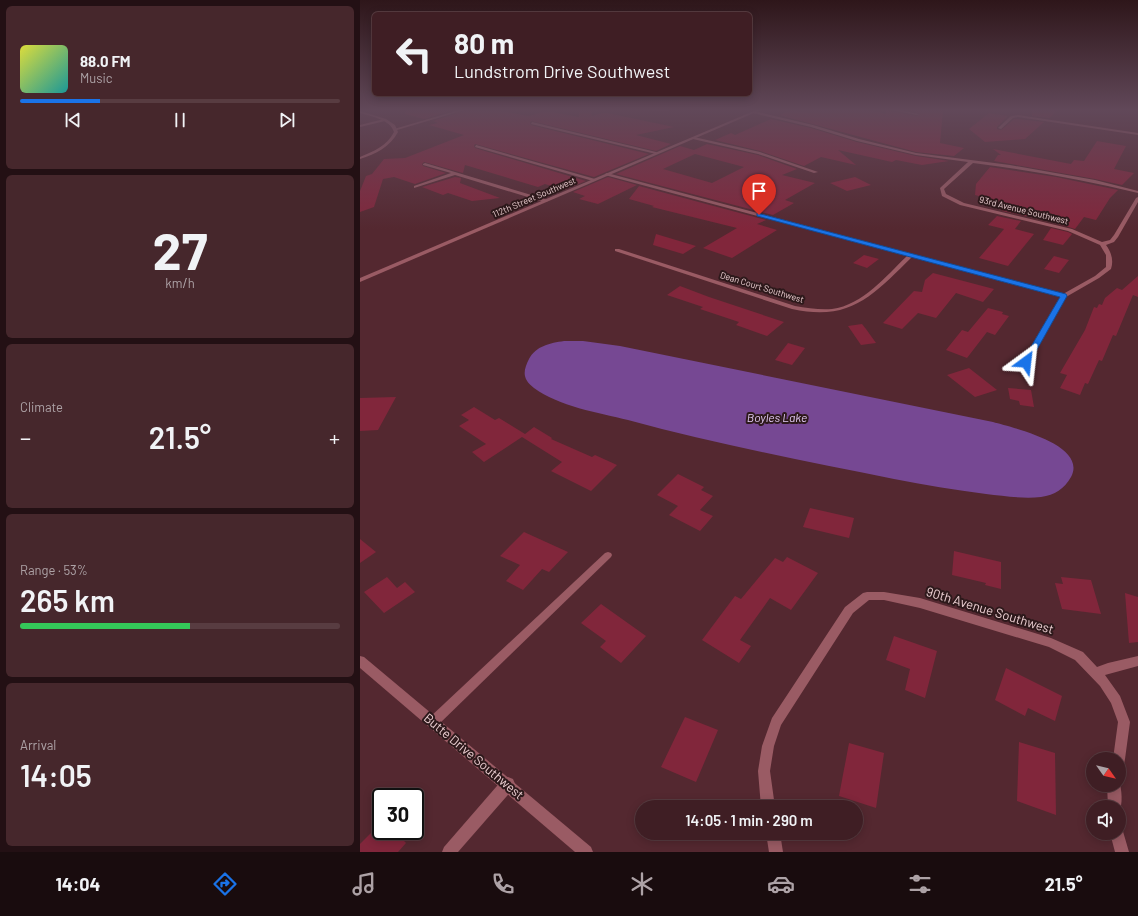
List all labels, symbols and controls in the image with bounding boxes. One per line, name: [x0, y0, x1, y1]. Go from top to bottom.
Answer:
text: 80 m: [454, 26, 514, 60]
icon: left: [388, 28, 440, 80]
text: 88.0 FM: [80, 52, 131, 70]
text: Lundstrom Drive Southwest: [454, 60, 670, 82]
text: Music: [80, 70, 113, 86]
icon: previous: [62, 109, 84, 131]
icon: pause: [169, 109, 191, 131]
icon: next: [276, 109, 298, 131]
pin: [742, 174, 776, 215]
street label: 112th Street Southwest: [491, 175, 577, 219]
icon: arrive: [748, 180, 770, 202]
street label: 93rd Avenue Southwest: [978, 194, 1070, 226]
text: 27: [153, 218, 207, 280]
street label: Dean Court Southwest: [719, 269, 805, 305]
text: km/h: [165, 275, 195, 291]
position arrow: [1005, 341, 1047, 383]
text: Climate: [20, 399, 63, 415]
water label: Boyles Lake: [747, 410, 807, 424]
text: 21.5°: [149, 419, 211, 455]
text: −: [20, 424, 31, 450]
text: +: [329, 424, 340, 450]
text: Range · 53%: [20, 562, 88, 578]
text: 265 km: [20, 582, 115, 618]
street label: 90th Avenue Southwest: [924, 583, 1056, 637]
street label: Butte Drive Southwest: [421, 710, 527, 802]
text: Arrival: [20, 737, 56, 753]
north arrow: [1086, 752, 1126, 792]
map controls: [1086, 752, 1126, 840]
text: 14:05: [20, 757, 92, 793]
speed limit sign: 30: [372, 788, 424, 840]
button: sound: [1086, 800, 1126, 840]
text: 14:05 · 1 min · 290 m: [685, 811, 813, 829]
icon: directions: [211, 870, 239, 898]
icon: music: [350, 870, 378, 898]
icon: phone: [489, 870, 517, 898]
icon: climate: [628, 870, 656, 898]
icon: car: [767, 870, 795, 898]
icon: filters: [906, 870, 934, 898]
text: 14:04: [55, 873, 100, 895]
text: 21.5°: [1045, 873, 1082, 895]

